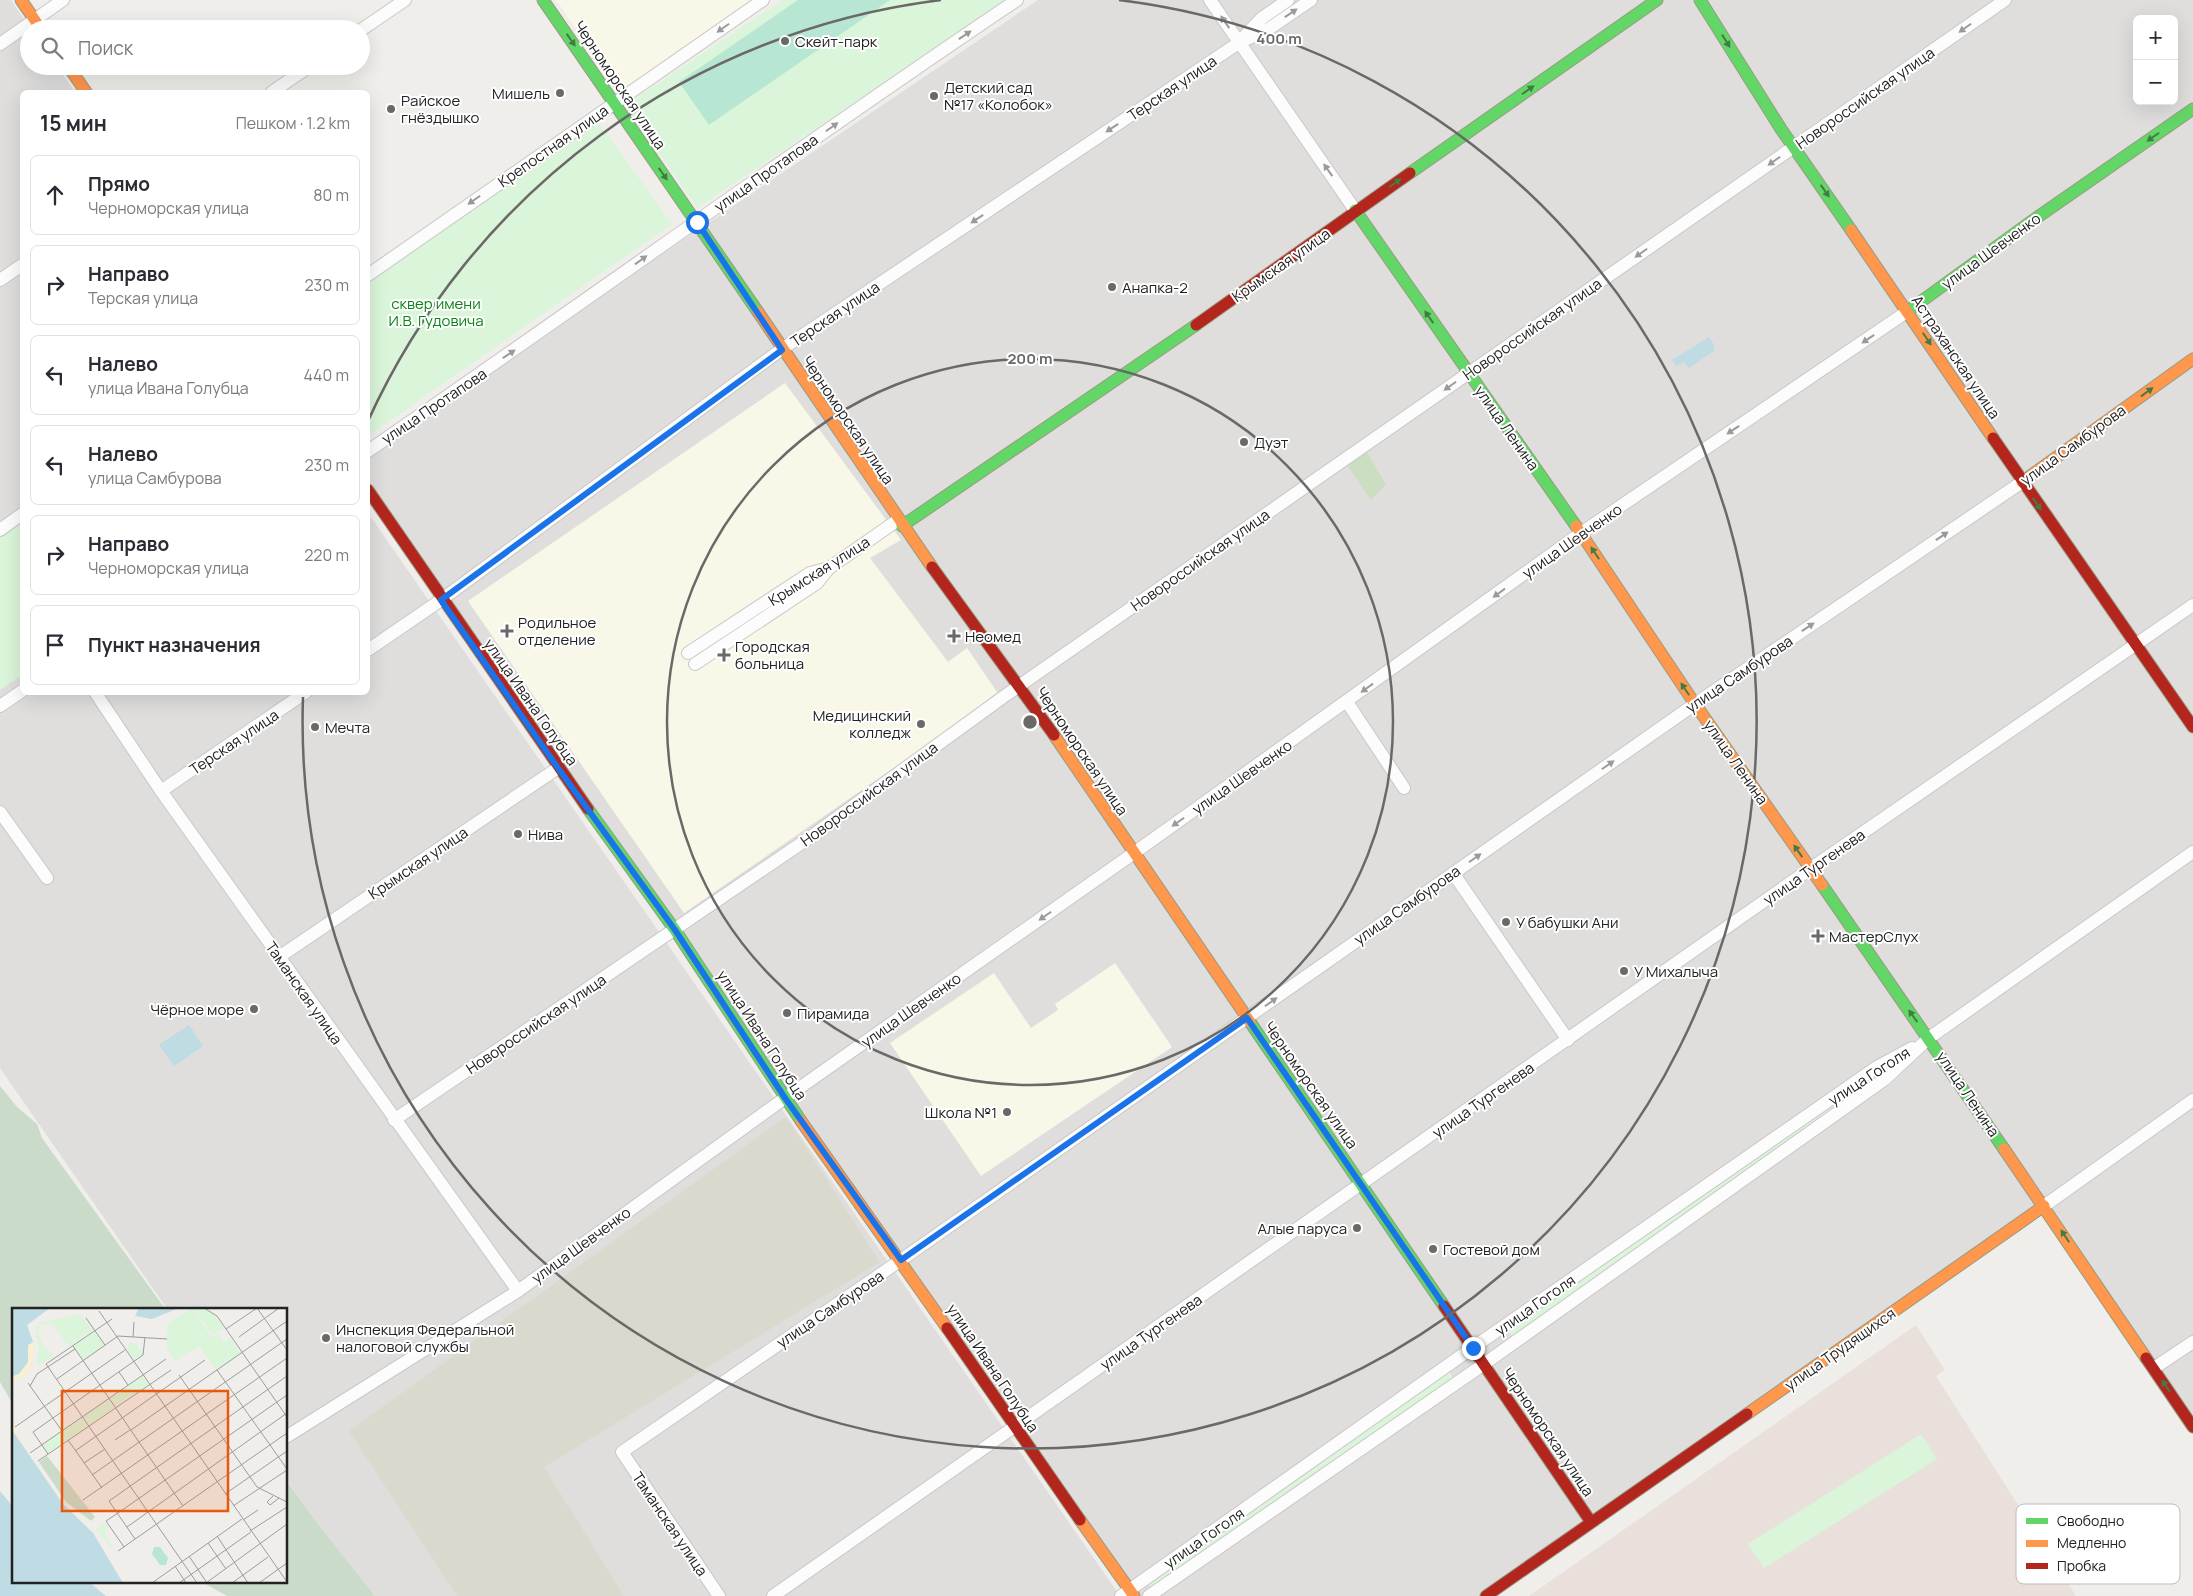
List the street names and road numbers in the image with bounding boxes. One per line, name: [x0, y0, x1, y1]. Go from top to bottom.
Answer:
street label: Черноморская улица: [569, 17, 671, 153]
street label: Новороссийская улица: [1791, 42, 1939, 154]
street label: Терская улица: [1123, 50, 1221, 126]
street label: Крепостная улица: [494, 100, 612, 192]
street label: улица Протапова: [710, 129, 822, 217]
street label: улица Шевченко: [1937, 208, 2045, 294]
street label: Крымская улица: [1227, 223, 1335, 307]
street label: Новороссийская улица: [1458, 273, 1606, 385]
street label: Терская улица: [786, 276, 884, 352]
street label: Астраханская улица: [1907, 291, 2005, 423]
street label: Черноморская улица: [797, 352, 899, 488]
street label: улица Протапова: [377, 363, 491, 449]
street label: улица Ленина: [1470, 381, 1544, 475]
street label: улица Самбурова: [2016, 400, 2130, 490]
street label: улица Шевченко: [1518, 499, 1626, 583]
street label: Новороссийская улица: [1126, 504, 1274, 616]
street label: Крымская улица: [764, 531, 874, 611]
street label: улица Самбурова: [1681, 630, 1797, 718]
street label: улица Ивана Голубца: [479, 634, 583, 770]
street label: Черноморская улица: [1031, 683, 1133, 819]
street label: Терская улица: [185, 704, 283, 780]
street label: улица Ленина: [1699, 715, 1773, 809]
street label: улица Шевченко: [1188, 735, 1296, 819]
street label: Новороссийская улица: [796, 737, 942, 851]
street label: Крымская улица: [364, 822, 472, 904]
street label: улица Тургенева: [1759, 824, 1869, 910]
street label: улица Самбурова: [1350, 860, 1464, 950]
street label: Таманская улица: [261, 937, 347, 1049]
street label: улица Ивана Голубца: [712, 966, 812, 1104]
street label: улица Шевченко: [857, 968, 965, 1052]
street label: Новороссийская улица: [462, 969, 610, 1079]
street label: Черноморская улица: [1259, 1017, 1363, 1153]
street label: улица Гоголя: [1824, 1042, 1914, 1110]
street label: улица Ленина: [1932, 1047, 2004, 1141]
street label: улица Тургенева: [1428, 1057, 1538, 1143]
street label: улица Шевченко: [527, 1202, 635, 1288]
street label: улица Самбурова: [772, 1265, 888, 1353]
street label: улица Гоголя: [1491, 1270, 1579, 1340]
street label: улица Тургенева: [1096, 1289, 1206, 1375]
street label: улица Ивана Голубца: [942, 1300, 1044, 1436]
street label: улица Трудящихся: [1780, 1303, 1900, 1395]
street label: Черноморская улица: [1497, 1364, 1599, 1500]
street label: Таманская улица: [627, 1468, 713, 1580]
street label: улица Гоголя: [1160, 1503, 1248, 1573]

